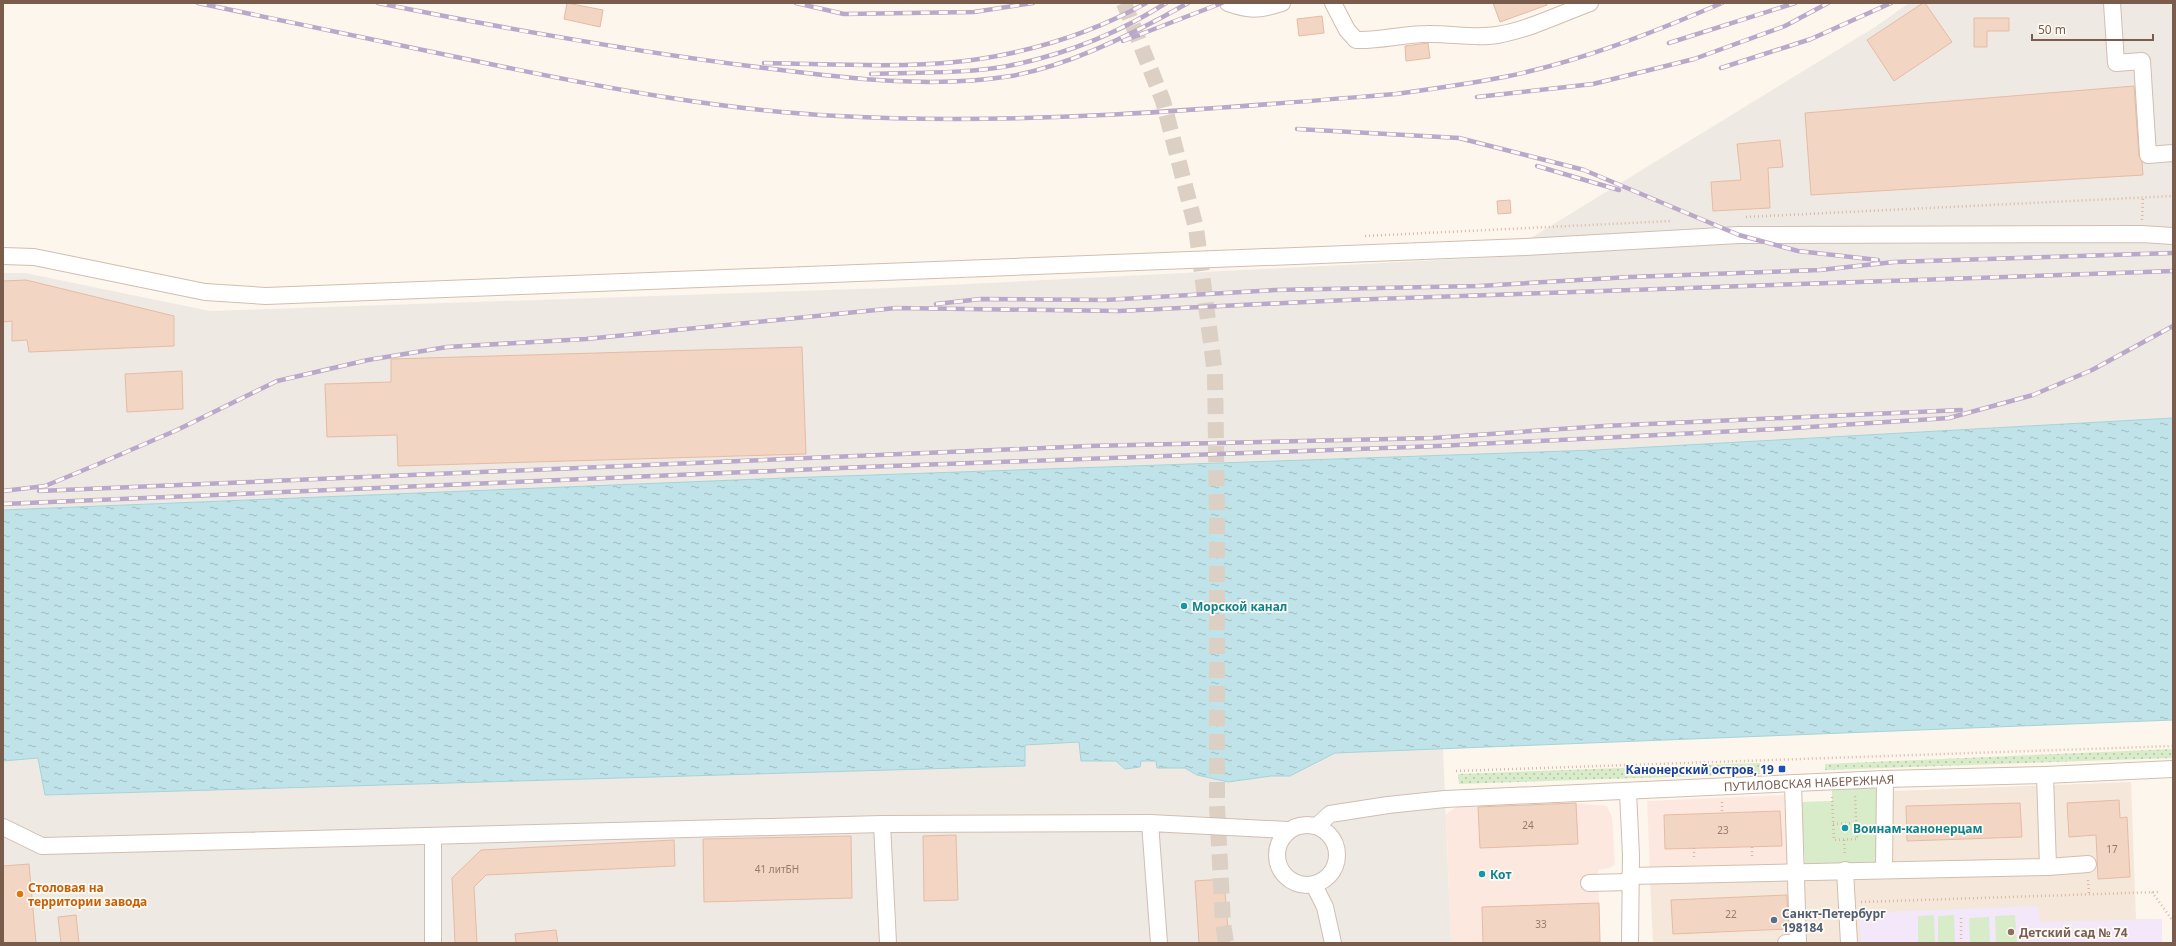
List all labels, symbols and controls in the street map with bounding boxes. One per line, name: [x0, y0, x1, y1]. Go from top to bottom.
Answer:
scale bar: [2032, 16, 2153, 42]
text: 50 m: [2038, 21, 2066, 38]
place label: Морской канал: [1192, 598, 1287, 615]
marker: Морской канал: [1179, 601, 1189, 611]
place label: Канонерский остров, 19: [1626, 761, 1774, 778]
marker: Канонерский остров, 19: [1777, 764, 1787, 774]
street label: ПУТИЛОВСКАЯ НАБЕРЕЖНАЯ: [1723, 770, 1894, 795]
house number: 24: [1522, 818, 1534, 832]
place label: Воинам-канонерцам: [1853, 820, 1983, 837]
house number: 23: [1717, 823, 1729, 837]
marker: Воинам-канонерцам: [1840, 823, 1850, 833]
house number: 17: [2106, 842, 2118, 856]
house number: 41 литБН: [755, 862, 799, 876]
place label: Кот: [1490, 866, 1511, 883]
marker: Кот: [1477, 869, 1487, 879]
place label: Столовая на территории завода: [28, 879, 147, 910]
marker: Столовая на территории завода: [15, 889, 25, 899]
place label: Санкт-Петербург 198184: [1782, 905, 1886, 936]
house number: 22: [1725, 907, 1737, 921]
marker: Санкт-Петербург 198184: [1769, 915, 1779, 925]
house number: 33: [1535, 917, 1547, 931]
place label: Детский сад № 74: [2019, 924, 2128, 941]
marker: Детский сад № 74: [2006, 927, 2016, 937]

